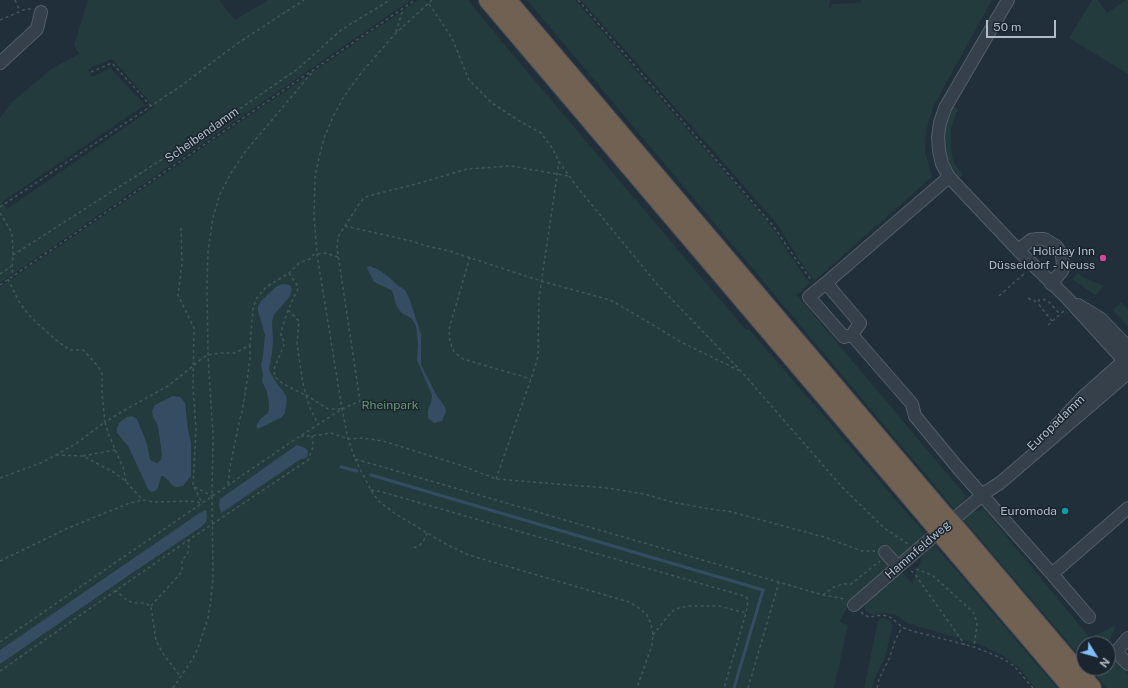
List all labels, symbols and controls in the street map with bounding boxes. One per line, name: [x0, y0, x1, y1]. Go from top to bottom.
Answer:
scale bar: [988, 12, 1058, 38]
text: 50 m: [993, 20, 1021, 34]
street label: Scheibendamm: [162, 104, 242, 166]
place label: Holiday Inn Düsseldorf - Neuss: [989, 244, 1095, 272]
marker: Holiday Inn Düsseldorf - Neuss: [1098, 253, 1108, 263]
street label: Europadamm: [1024, 392, 1088, 454]
park label: Rheinpark: [362, 398, 418, 412]
place label: Euromoda: [1000, 504, 1057, 518]
marker: Euromoda: [1060, 506, 1070, 516]
street label: Hammfeldweg: [882, 518, 954, 582]
north arrow: [1076, 636, 1116, 676]
text: N: [1097, 656, 1112, 670]

